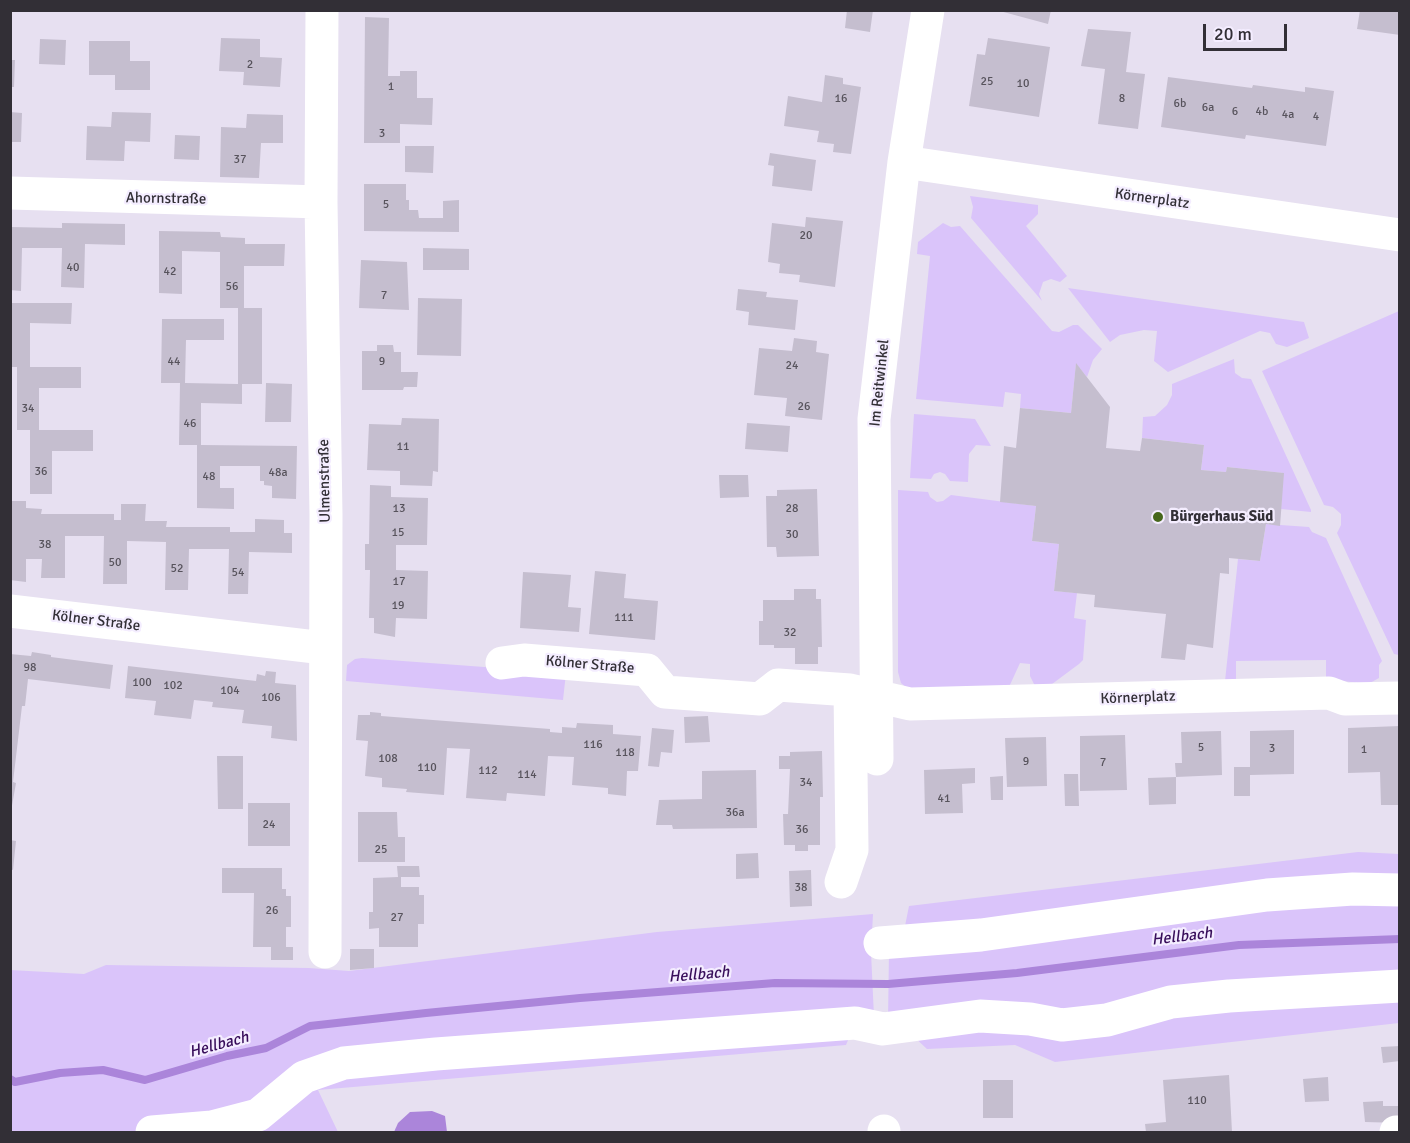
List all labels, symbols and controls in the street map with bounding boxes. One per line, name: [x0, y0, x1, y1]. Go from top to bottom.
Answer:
scale bar: [1206, 12, 1290, 50]
text: 20 m: [1214, 23, 1252, 45]
house number: 2: [247, 58, 253, 72]
house number: 25: [981, 75, 993, 89]
house number: 10: [1017, 77, 1029, 91]
house number: 1: [388, 80, 394, 94]
house number: 16: [835, 92, 847, 106]
house number: 8: [1119, 92, 1125, 106]
house number: 6b: [1174, 97, 1186, 111]
house number: 6a: [1202, 101, 1214, 115]
house number: 6: [1232, 105, 1238, 119]
house number: 4b: [1256, 105, 1268, 119]
house number: 4a: [1282, 108, 1294, 122]
house number: 4: [1313, 110, 1319, 124]
house number: 3: [379, 127, 385, 141]
house number: 37: [234, 153, 246, 167]
street label: Körnerplatz: [1114, 185, 1190, 213]
street label: Ahornstraße: [126, 189, 206, 209]
house number: 5: [383, 198, 389, 212]
house number: 20: [800, 229, 812, 243]
house number: 40: [67, 261, 79, 275]
house number: 42: [164, 265, 176, 279]
house number: 56: [226, 280, 238, 294]
house number: 7: [381, 289, 387, 303]
street label: Im Reitwinkel: [866, 338, 894, 428]
house number: 44: [168, 355, 180, 369]
house number: 9: [379, 355, 385, 369]
house number: 24: [786, 359, 798, 373]
house number: 26: [798, 400, 810, 414]
house number: 34: [22, 402, 34, 416]
house number: 46: [184, 417, 196, 431]
street label: Ulmenstraße: [315, 439, 335, 523]
house number: 11: [397, 440, 409, 454]
house number: 36: [35, 465, 47, 479]
house number: 48a: [268, 466, 288, 480]
house number: 48: [203, 470, 215, 484]
house number: 13: [393, 502, 405, 516]
house number: 28: [786, 502, 798, 516]
place label: Bürgerhaus Süd: [1170, 508, 1273, 526]
marker: Bürgerhaus Süd: [1151, 510, 1165, 524]
house number: 15: [392, 526, 404, 540]
house number: 30: [786, 528, 798, 542]
house number: 38: [39, 538, 51, 552]
house number: 50: [109, 556, 121, 570]
house number: 52: [171, 562, 183, 576]
house number: 54: [232, 566, 244, 580]
house number: 17: [393, 575, 405, 589]
house number: 19: [392, 599, 404, 613]
street label: Kölner Straße: [51, 607, 141, 635]
house number: 111: [614, 611, 634, 625]
house number: 32: [784, 626, 796, 640]
street label: Kölner Straße: [545, 652, 635, 678]
house number: 98: [24, 661, 36, 675]
house number: 100: [132, 676, 152, 690]
house number: 102: [163, 679, 183, 693]
house number: 104: [220, 684, 240, 698]
street label: Körnerplatz: [1100, 688, 1176, 708]
house number: 106: [261, 691, 281, 705]
house number: 116: [583, 738, 603, 752]
house number: 5: [1198, 741, 1204, 755]
house number: 3: [1269, 742, 1275, 756]
house number: 1: [1361, 743, 1367, 757]
house number: 118: [615, 746, 635, 760]
house number: 108: [378, 752, 398, 766]
house number: 9: [1023, 755, 1029, 769]
house number: 7: [1100, 756, 1106, 770]
house number: 110: [417, 761, 437, 775]
house number: 112: [478, 764, 498, 778]
house number: 114: [517, 768, 537, 782]
house number: 34: [800, 776, 812, 790]
house number: 41: [938, 792, 950, 806]
house number: 36a: [725, 806, 745, 820]
house number: 24: [263, 818, 275, 832]
house number: 36: [796, 823, 808, 837]
house number: 25: [375, 843, 387, 857]
house number: 38: [795, 881, 807, 895]
house number: 26: [266, 904, 278, 918]
house number: 27: [391, 911, 403, 925]
water label: Hellbach: [1151, 924, 1213, 950]
water label: Hellbach: [668, 963, 730, 987]
water label: Hellbach: [187, 1028, 251, 1062]
house number: 110: [1187, 1094, 1207, 1108]

